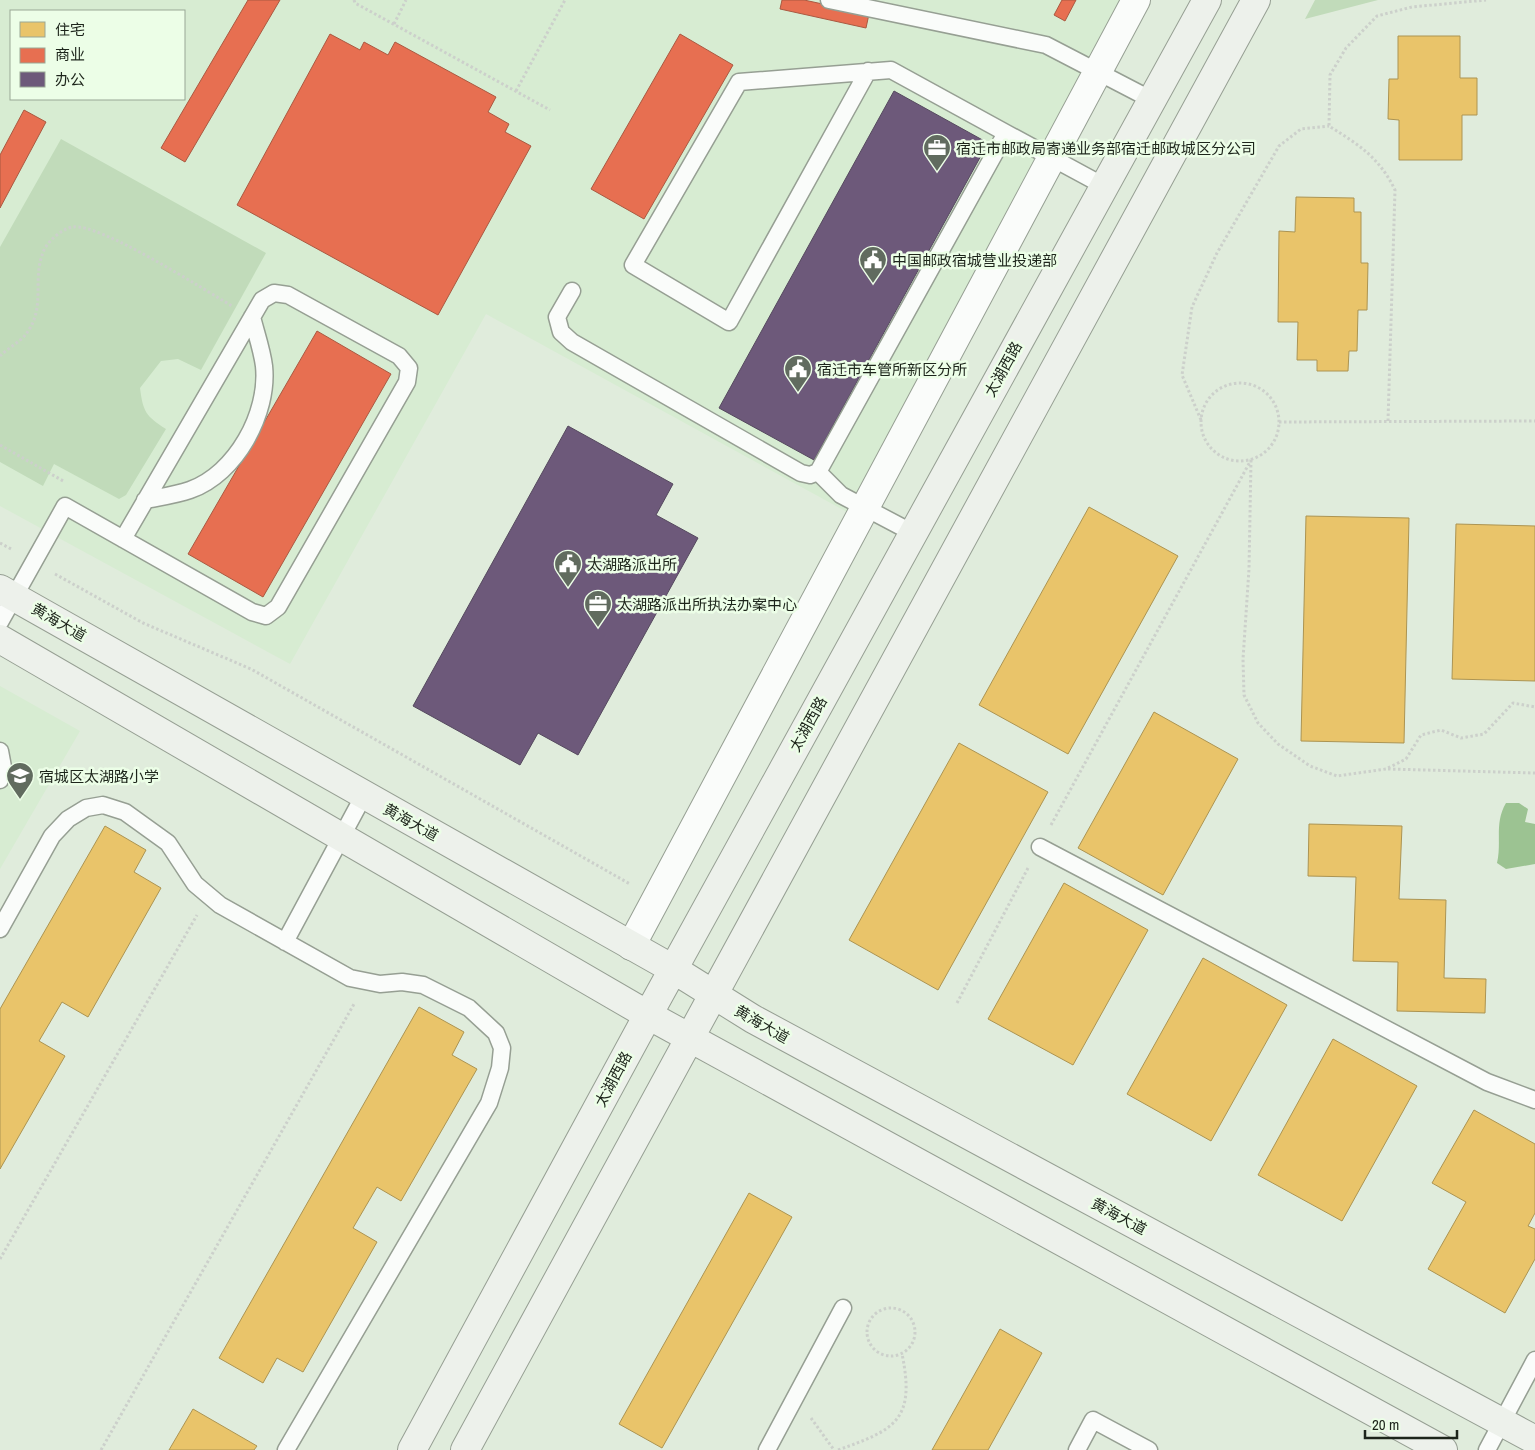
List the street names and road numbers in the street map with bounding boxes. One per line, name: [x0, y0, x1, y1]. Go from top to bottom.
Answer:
street label: 太湖西路: [979, 338, 1027, 400]
street label: 黄海大道: [28, 598, 90, 646]
street label: 太湖西路: [784, 693, 832, 755]
street label: 黄海大道: [380, 798, 442, 846]
street label: 黄海大道: [731, 1000, 793, 1048]
street label: 太湖西路: [590, 1048, 636, 1110]
street label: 黄海大道: [1088, 1193, 1150, 1239]

